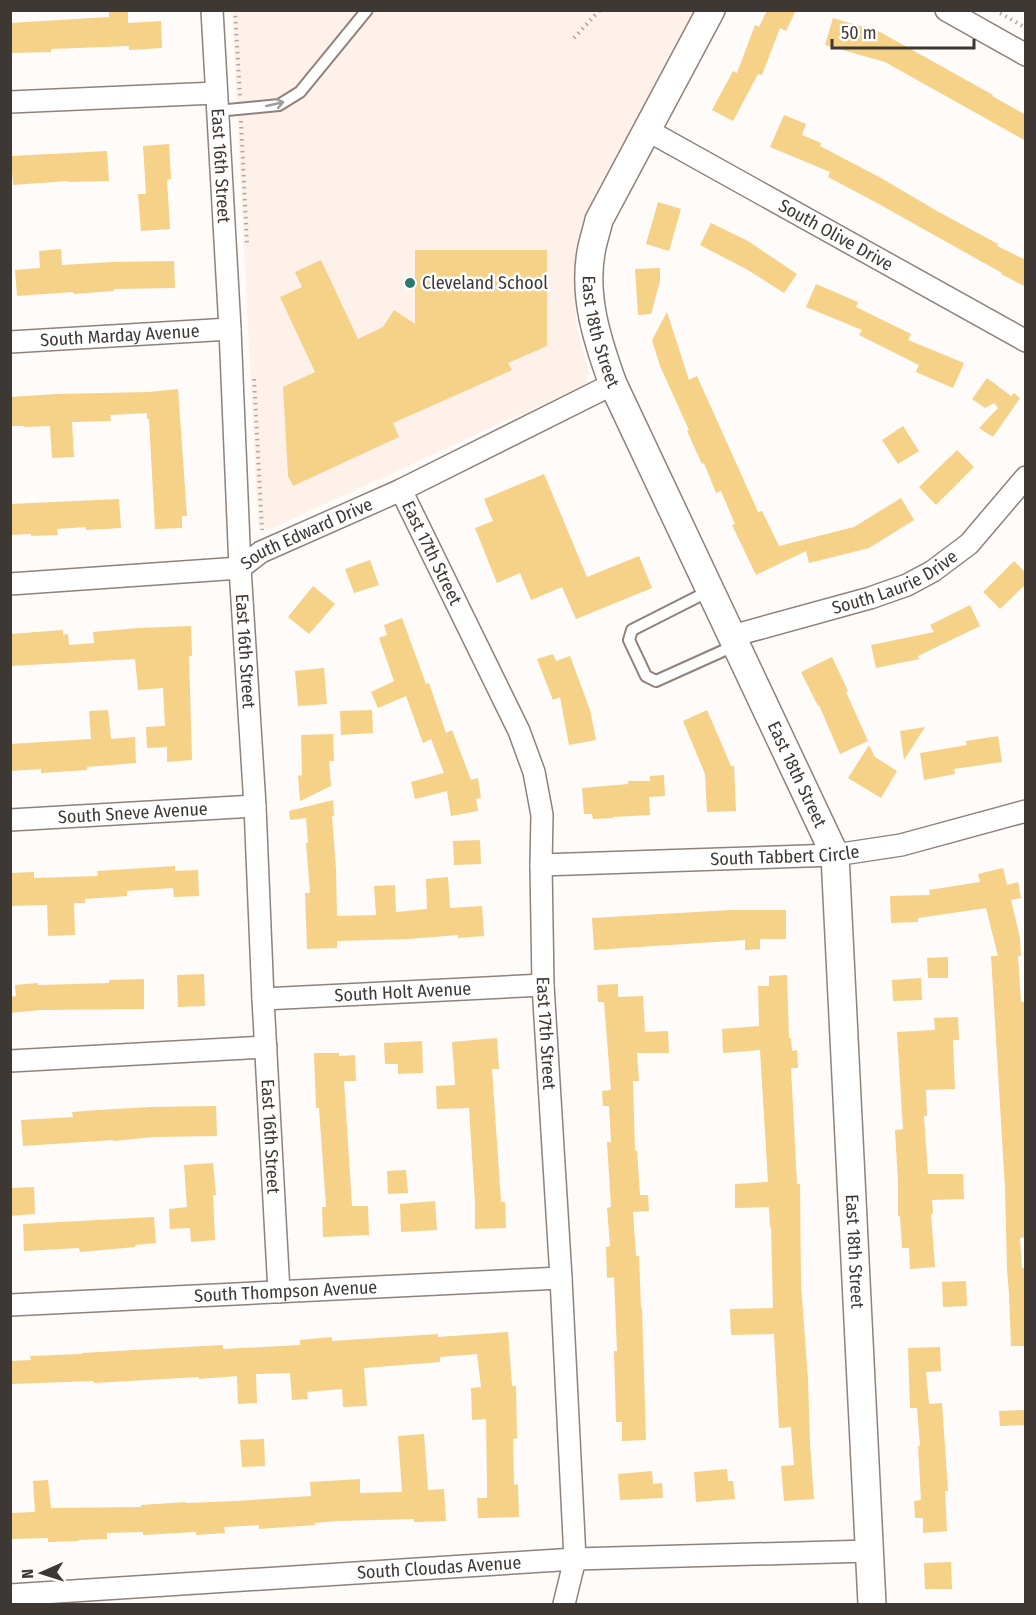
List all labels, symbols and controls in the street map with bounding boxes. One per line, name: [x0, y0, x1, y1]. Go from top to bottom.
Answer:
scale bar: [832, 12, 974, 50]
text: 50 m: [841, 22, 877, 44]
one-way arrow: [265, 98, 284, 109]
street label: East 16th Street: [207, 108, 235, 224]
street label: South Olive Drive: [775, 194, 897, 276]
place label: Cleveland School: [422, 272, 548, 294]
street label: East 18th Street: [578, 275, 624, 391]
marker: Cleveland School: [403, 276, 417, 290]
street label: South Marday Avenue: [40, 320, 200, 351]
street label: South Edward Drive: [236, 493, 376, 574]
street label: East 17th Street: [397, 497, 467, 609]
street label: South Laurie Drive: [829, 545, 962, 619]
street label: East 16th Street: [231, 593, 260, 709]
street label: East 18th Street: [763, 718, 831, 831]
street label: South Sneve Avenue: [57, 798, 208, 828]
street label: South Tabbert Circle: [710, 840, 861, 870]
street label: East 17th Street: [532, 977, 560, 1090]
street label: South Holt Avenue: [334, 978, 472, 1006]
street label: East 16th Street: [256, 1079, 285, 1194]
street label: East 18th Street: [841, 1194, 868, 1309]
street label: South Thompson Avenue: [194, 1276, 378, 1307]
north arrow: [12, 1543, 72, 1603]
street label: South Cloudas Avenue: [356, 1551, 522, 1584]
text: N: [18, 1568, 37, 1579]

